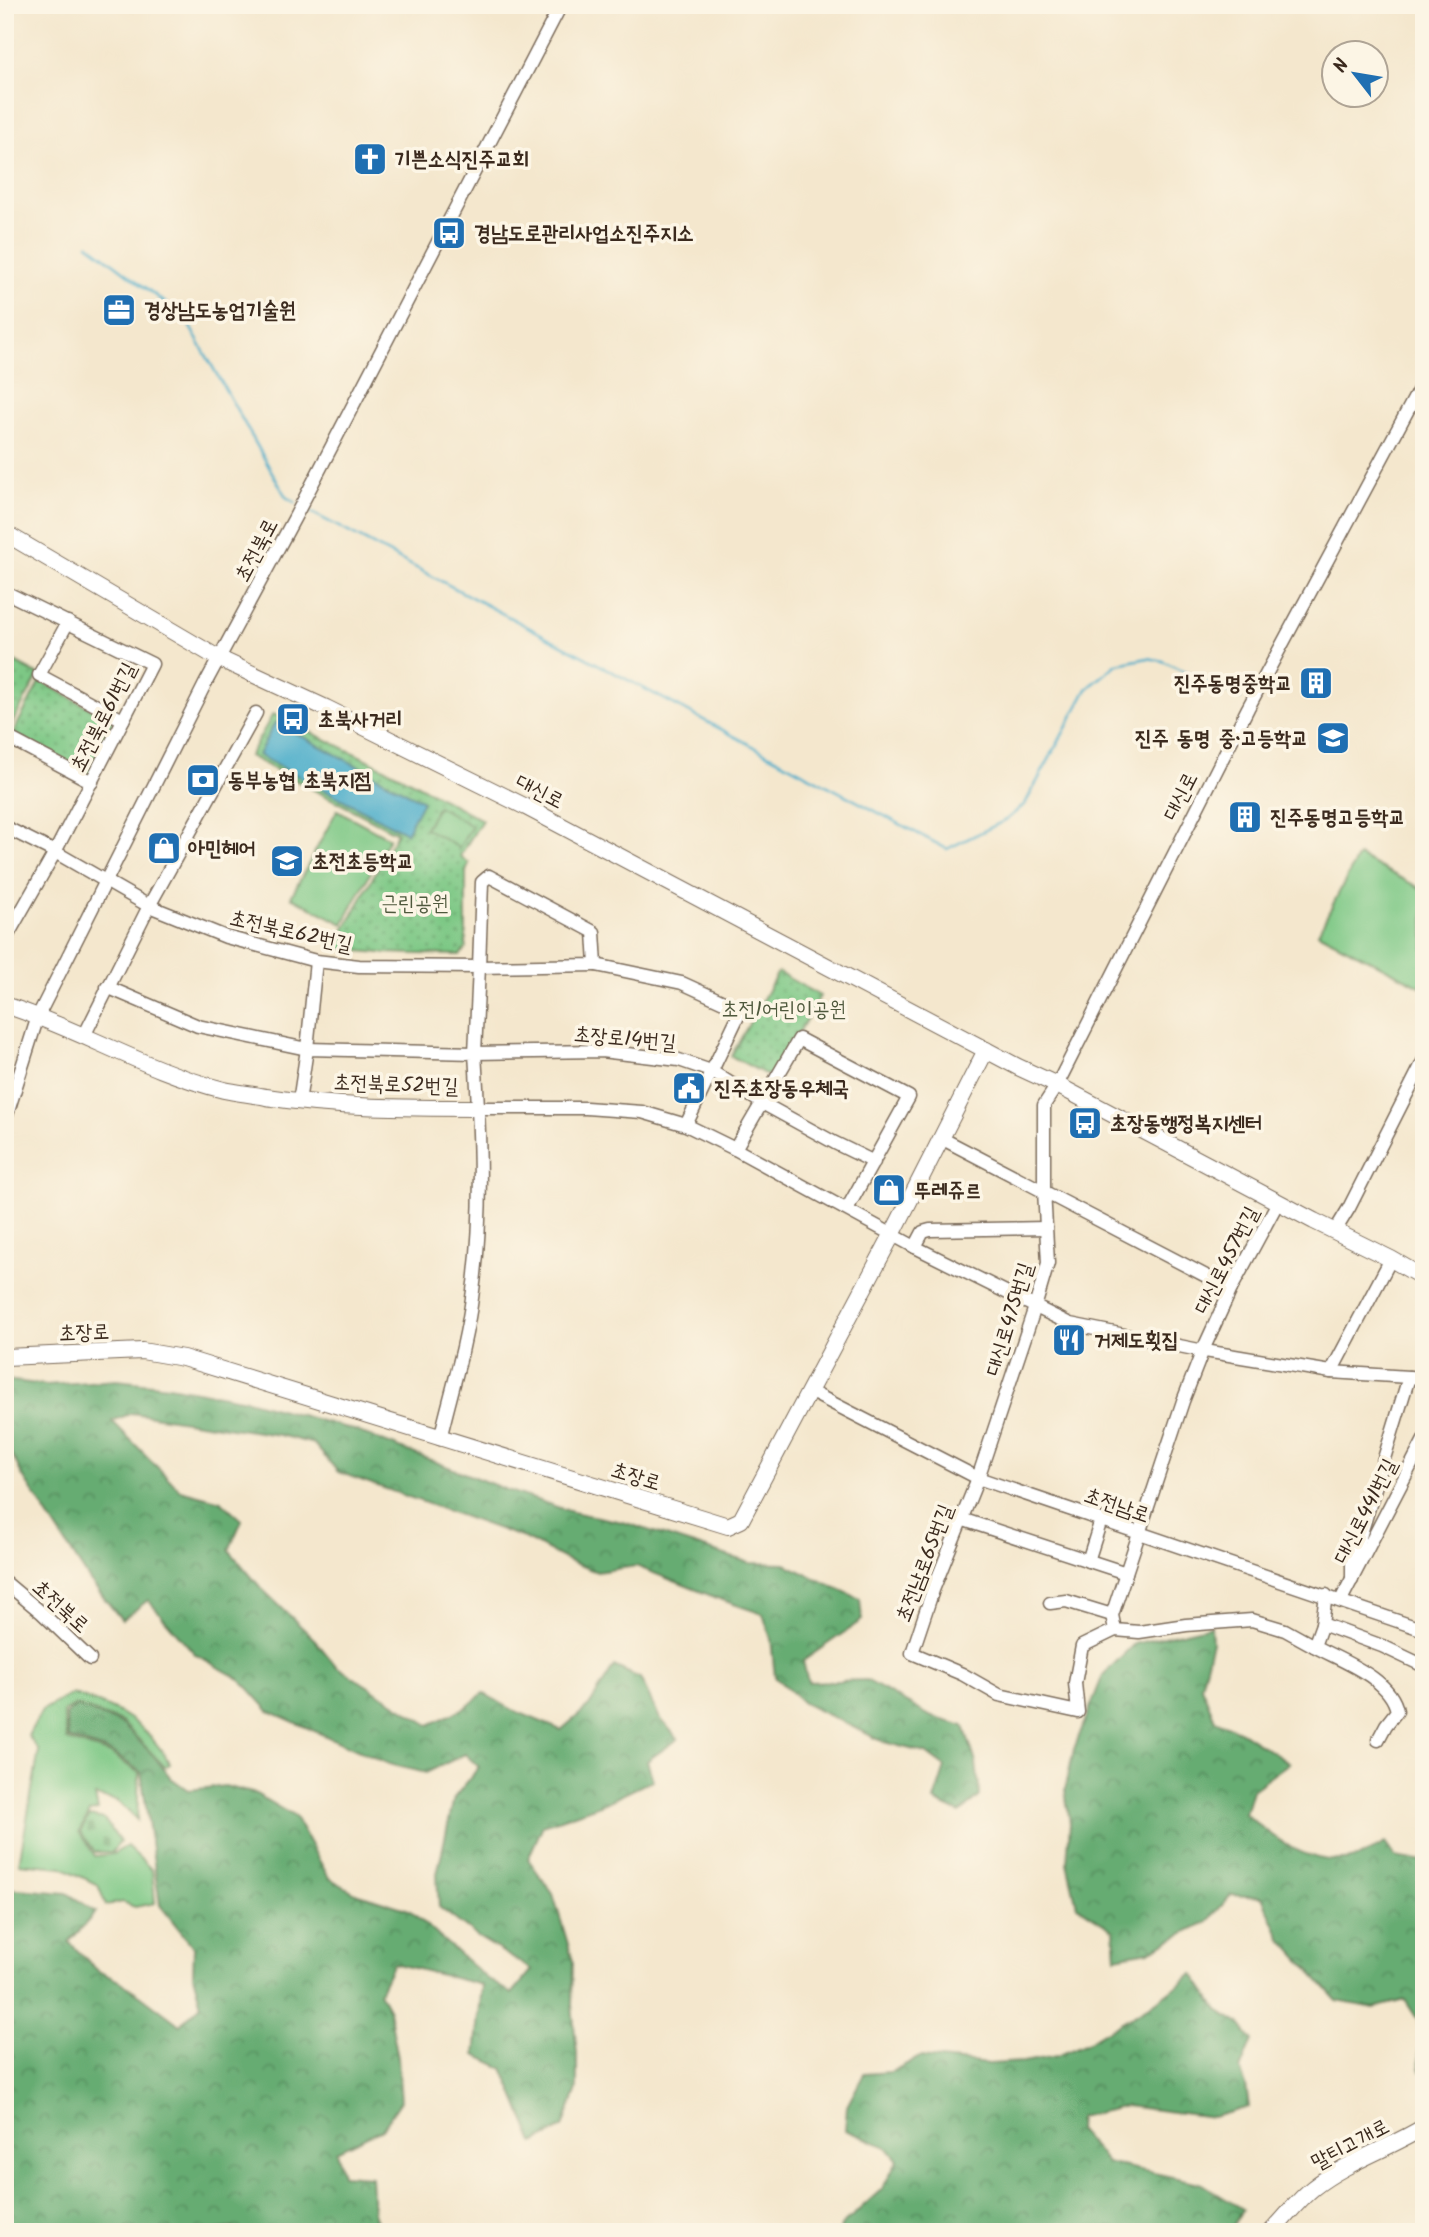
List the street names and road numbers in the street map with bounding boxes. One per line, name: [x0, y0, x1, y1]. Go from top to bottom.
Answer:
street label: 초전북로: [227, 513, 288, 588]
street label: 초전북로61번길: [62, 657, 146, 778]
street label: 대신로: [509, 766, 569, 819]
street label: 대신로: [1155, 767, 1208, 827]
street label: 초전북로62번길: [226, 902, 355, 963]
street label: 초장로14번길: [572, 1019, 678, 1060]
street label: 초전북로52번길: [333, 1067, 459, 1104]
street label: 대신로457번길: [1186, 1201, 1269, 1320]
street label: 대신로475번길: [978, 1259, 1043, 1380]
street label: 초장로: [58, 1316, 110, 1351]
street label: 대신로441번길: [1326, 1453, 1407, 1570]
street label: 초장로: [606, 1454, 665, 1501]
street label: 초전남로: [1079, 1480, 1154, 1533]
street label: 초전남로65번길: [888, 1499, 963, 1627]
street label: 초전북로: [24, 1572, 96, 1642]
street label: 말티고개로: [1306, 2111, 1396, 2180]

